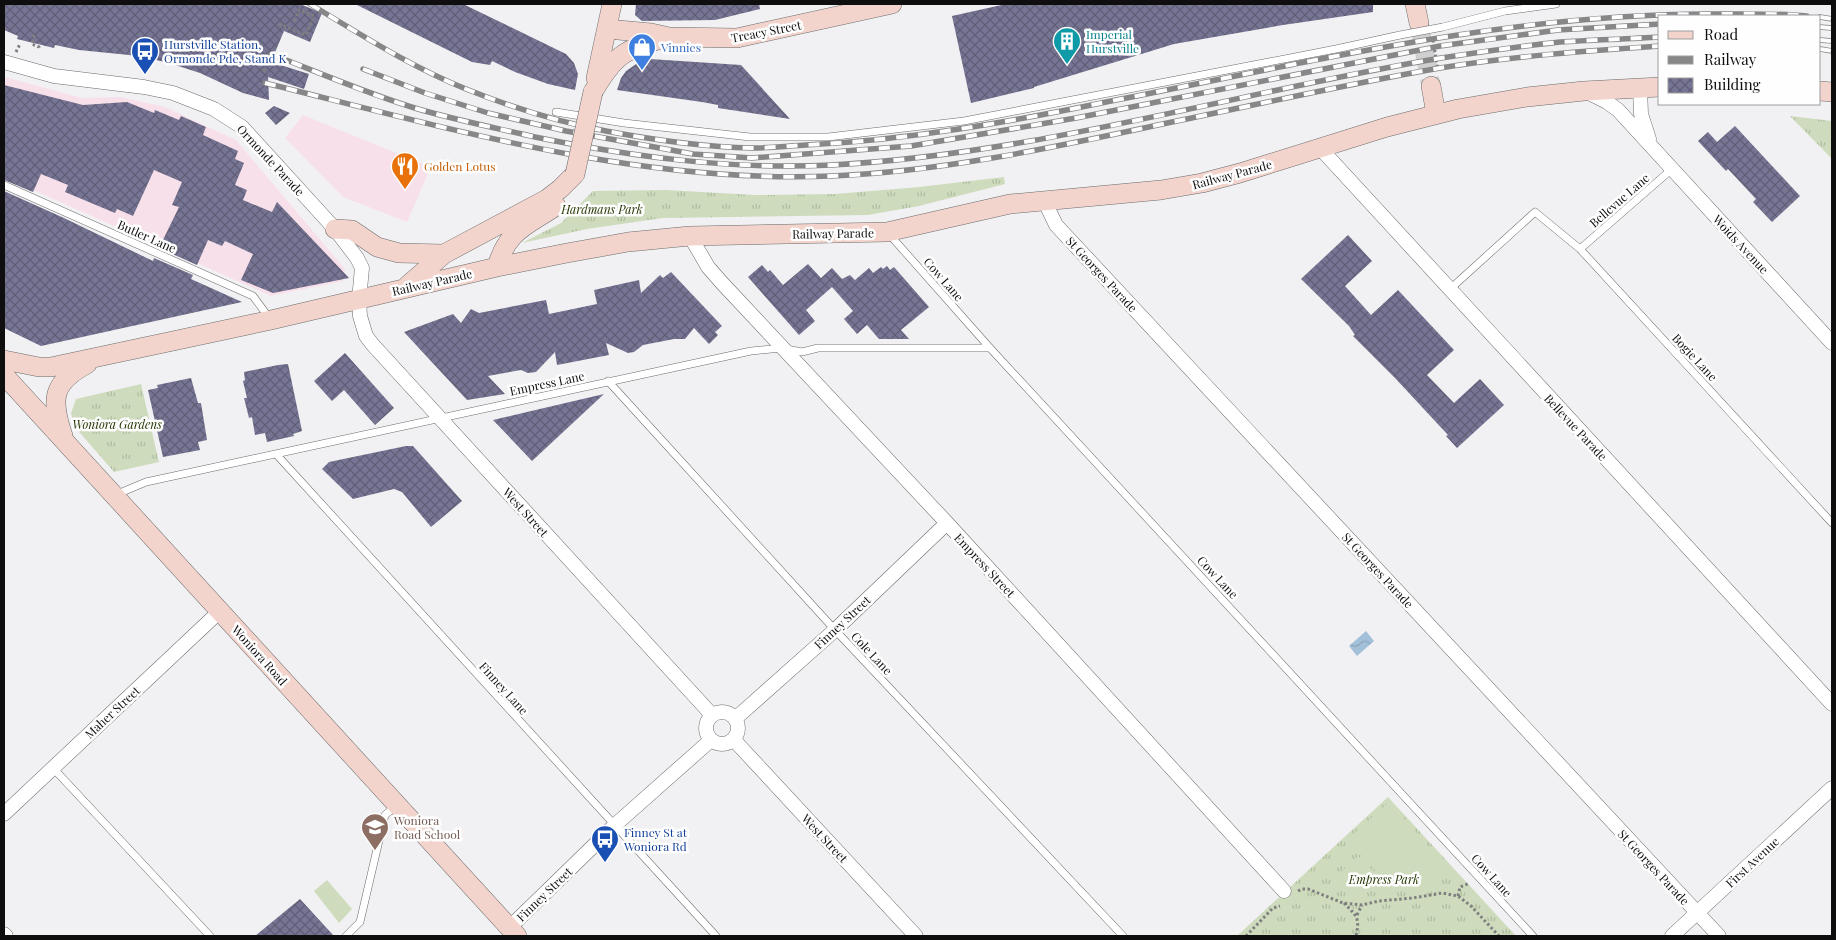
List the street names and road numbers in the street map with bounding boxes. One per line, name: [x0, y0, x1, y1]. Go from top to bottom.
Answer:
street label: Treacy Street: [729, 16, 803, 46]
street label: Ormonde Parade: [234, 121, 308, 199]
street label: Railway Parade: [1190, 156, 1274, 192]
street label: Bellevue Lane: [1586, 170, 1652, 230]
street label: Woids Avenue: [1709, 211, 1772, 277]
street label: Butler Lane: [115, 216, 179, 256]
street label: Railway Parade: [792, 224, 874, 242]
street label: St Georges Parade: [1063, 233, 1141, 315]
street label: Cow Lane: [921, 254, 967, 304]
street label: Railway Parade: [390, 265, 474, 299]
street label: Bogie Lane: [1669, 330, 1721, 384]
street label: Empress Lane: [508, 367, 586, 399]
street label: Bellevue Parade: [1541, 390, 1611, 464]
street label: West Street: [499, 483, 553, 540]
street label: St Georges Parade: [1339, 529, 1417, 611]
street label: Empress Street: [951, 530, 1019, 601]
street label: Cow Lane: [1194, 552, 1242, 602]
street label: Finney Street: [810, 591, 874, 652]
street label: Woniora Road: [228, 621, 291, 688]
street label: Cole Lane: [848, 628, 896, 678]
street label: Finney Lane: [476, 658, 532, 718]
street label: Maher Street: [81, 682, 144, 742]
street label: West Street: [798, 810, 852, 866]
street label: St Georges Parade: [1615, 826, 1693, 908]
street label: First Avenue: [1722, 833, 1782, 891]
street label: Cow Lane: [1468, 850, 1516, 900]
street label: Finney Street: [513, 863, 576, 925]

